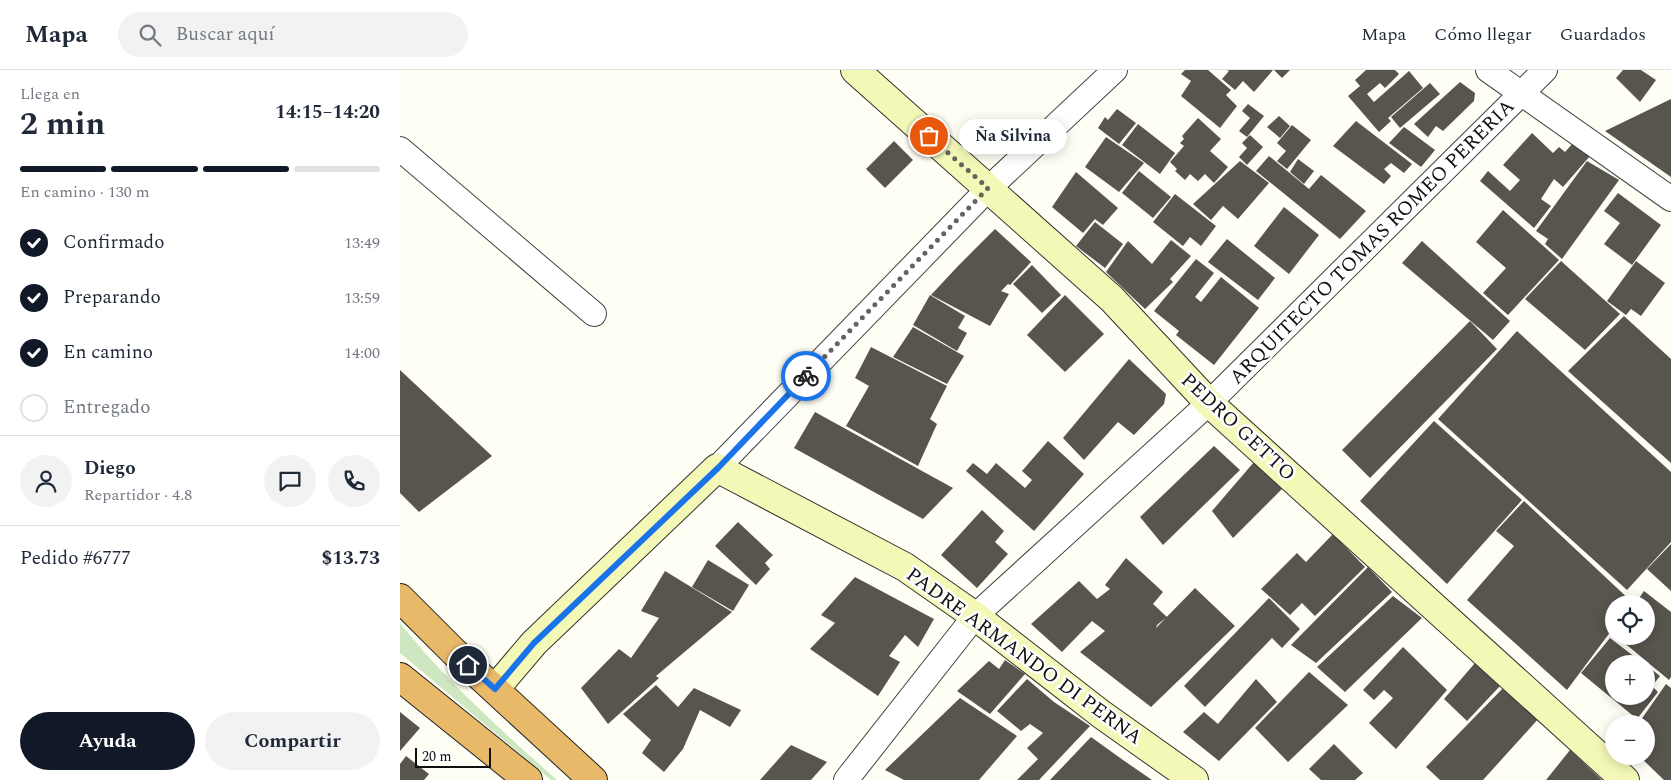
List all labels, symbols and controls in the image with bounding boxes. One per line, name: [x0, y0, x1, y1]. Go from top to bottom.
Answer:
search box: [118, 12, 468, 57]
text: Mapa: [25, 17, 88, 53]
text: Buscar aquí: [176, 20, 274, 49]
icon: search: [136, 21, 164, 49]
text: Mapa: [1361, 21, 1406, 48]
text: Cómo llegar: [1434, 21, 1532, 48]
text: Guardados: [1560, 21, 1646, 48]
text: Llega en: [20, 82, 80, 106]
street label: ARQUITECTO TOMAS ROMEO PERERIA: [1222, 92, 1522, 392]
text: 14:15–14:20: [275, 98, 380, 127]
text: 2 min: [20, 100, 105, 149]
pin: [908, 115, 950, 157]
callout: Ña Silvina: [959, 118, 1066, 154]
icon: bag: [915, 122, 943, 150]
text: Ña Silvina: [975, 124, 1051, 148]
text: En camino · 130 m: [20, 180, 150, 204]
text: Confirmado: [63, 228, 164, 257]
icon: check: [20, 229, 48, 257]
text: 13:49: [344, 231, 380, 255]
text: Preparando: [63, 283, 161, 312]
icon: check: [20, 284, 48, 312]
text: 13:59: [344, 286, 380, 310]
text: En camino: [63, 338, 153, 367]
icon: check: [20, 339, 48, 367]
text: 14:00: [344, 341, 380, 365]
courier: [781, 351, 831, 401]
icon: bike: [792, 362, 820, 390]
street label: PEDRO GETTO: [1174, 366, 1302, 488]
text: Entregado: [63, 393, 150, 422]
text: Diego: [84, 454, 136, 483]
button: person: [20, 455, 72, 507]
button: chat: [264, 455, 316, 507]
button: phone: [328, 455, 380, 507]
text: Repartidor · 4.8: [84, 483, 192, 507]
text: Pedido #6777: [20, 544, 131, 573]
text: $13.73: [322, 544, 380, 573]
street label: PADRE ARMANDO DI PERNA: [900, 560, 1148, 752]
map controls: [1605, 595, 1655, 765]
button: locate: [1605, 595, 1655, 645]
pin: [447, 644, 489, 686]
icon: home: [454, 651, 482, 679]
button: +: [1605, 655, 1655, 705]
button: Ayuda: [20, 712, 195, 770]
button: Compartir: [205, 712, 380, 770]
button: −: [1605, 715, 1655, 765]
scale bar: [415, 745, 491, 768]
text: 20 m: [422, 746, 452, 767]

